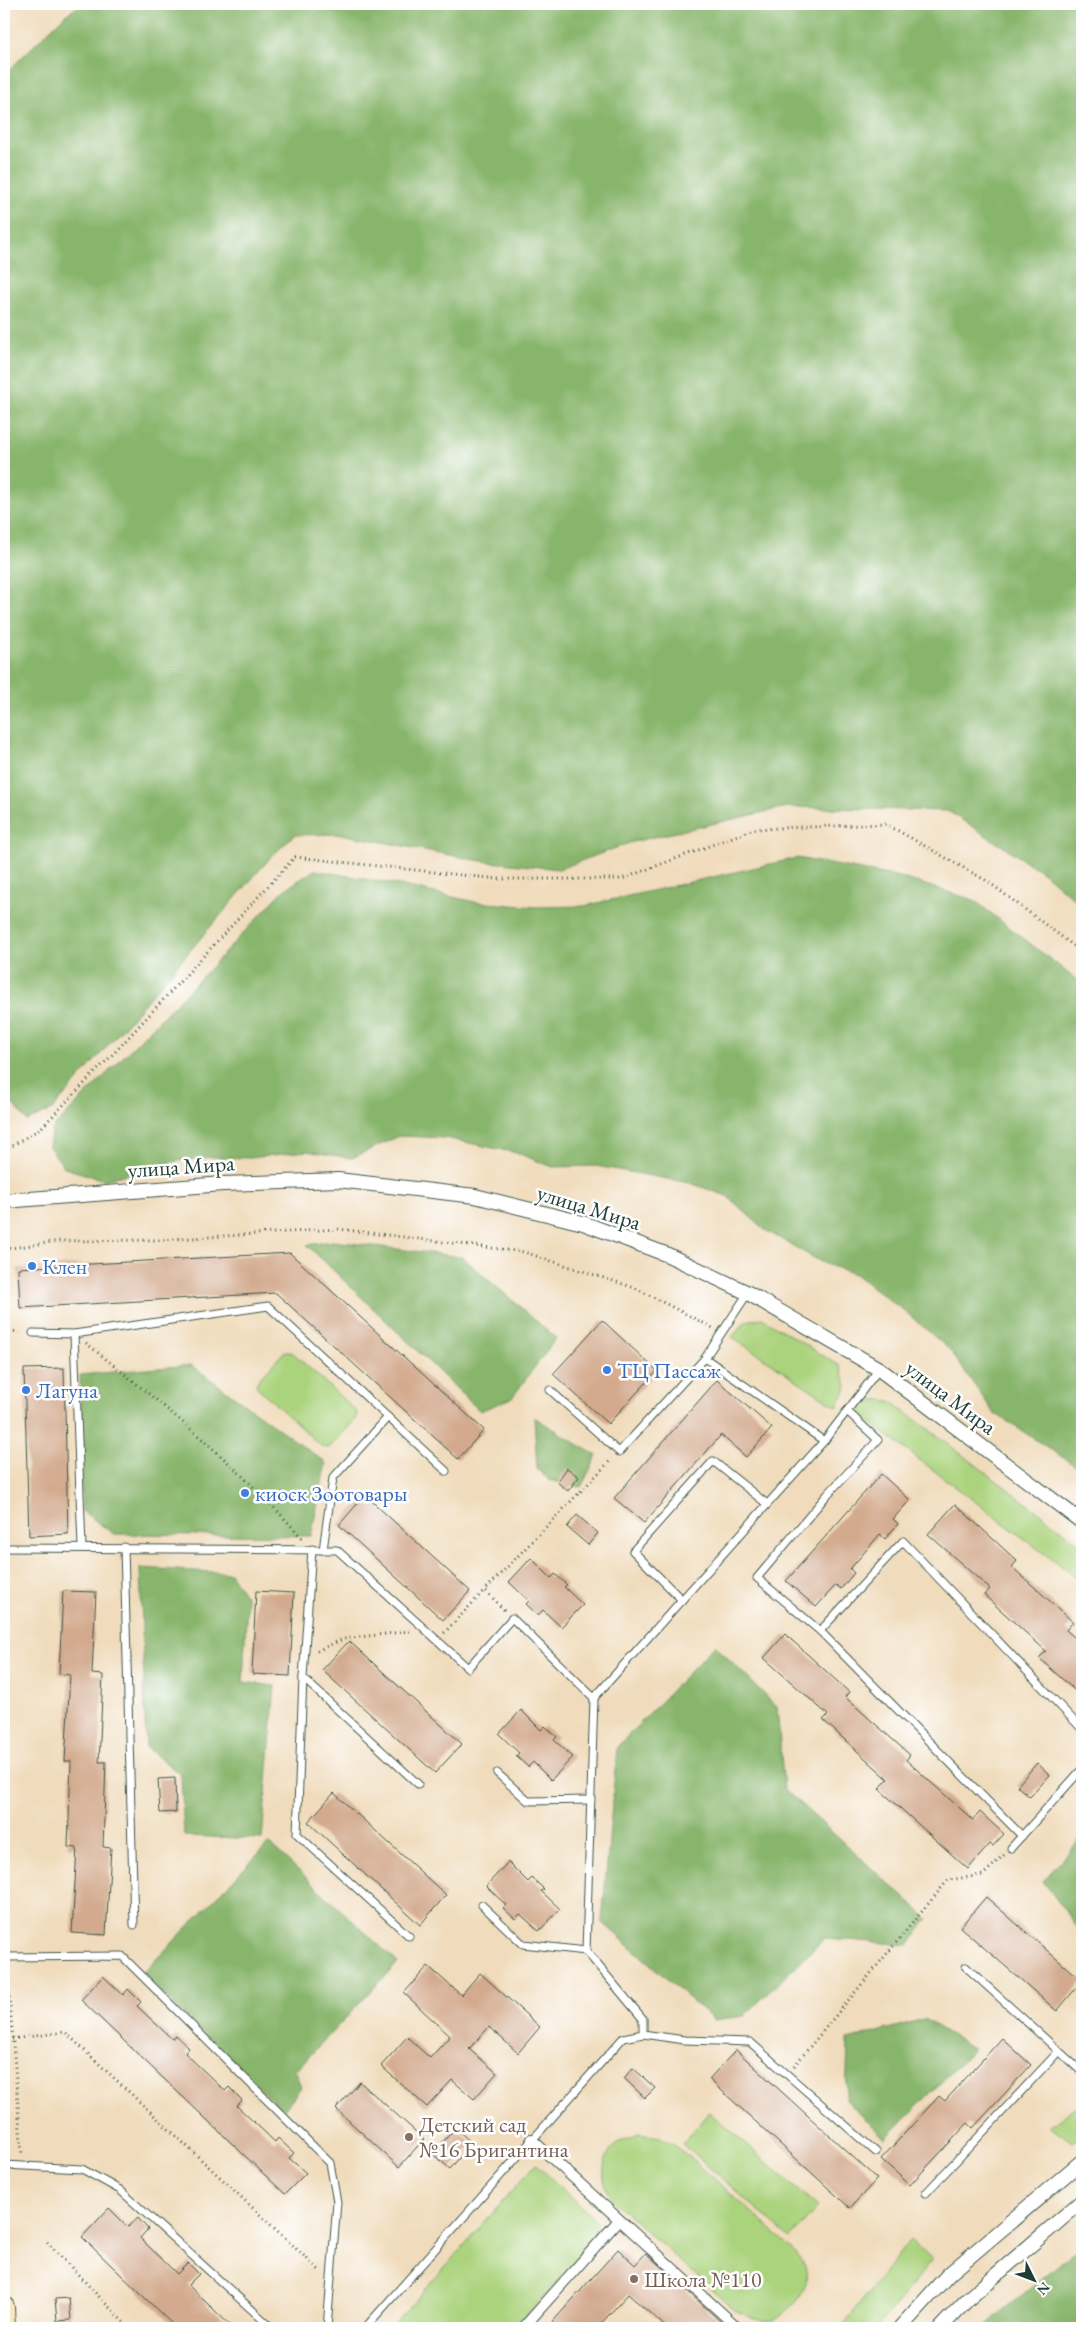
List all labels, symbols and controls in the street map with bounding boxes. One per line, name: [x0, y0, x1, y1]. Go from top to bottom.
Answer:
street label: улица Мира: [127, 1148, 236, 1185]
street label: улица Мира: [533, 1178, 644, 1237]
place label: Клен: [42, 1252, 87, 1281]
marker: Клен: [26, 1260, 38, 1272]
street label: улица Мира: [899, 1354, 1002, 1441]
place label: ТЦ Пассаж: [617, 1356, 722, 1385]
marker: ТЦ Пассаж: [601, 1364, 613, 1376]
place label: Лагуна: [36, 1376, 98, 1405]
marker: Лагуна: [20, 1384, 32, 1396]
place label: киоск Зоотовары: [255, 1479, 407, 1508]
marker: киоск Зоотовары: [239, 1487, 251, 1499]
place label: Детский сад №16 Бригантина: [419, 2110, 569, 2164]
marker: Детский сад №16 Бригантина: [403, 2131, 415, 2143]
north arrow: [1008, 2254, 1058, 2304]
place label: Школа №110: [644, 2265, 762, 2294]
marker: Школа №110: [628, 2273, 640, 2285]
text: N: [1033, 2278, 1054, 2299]

